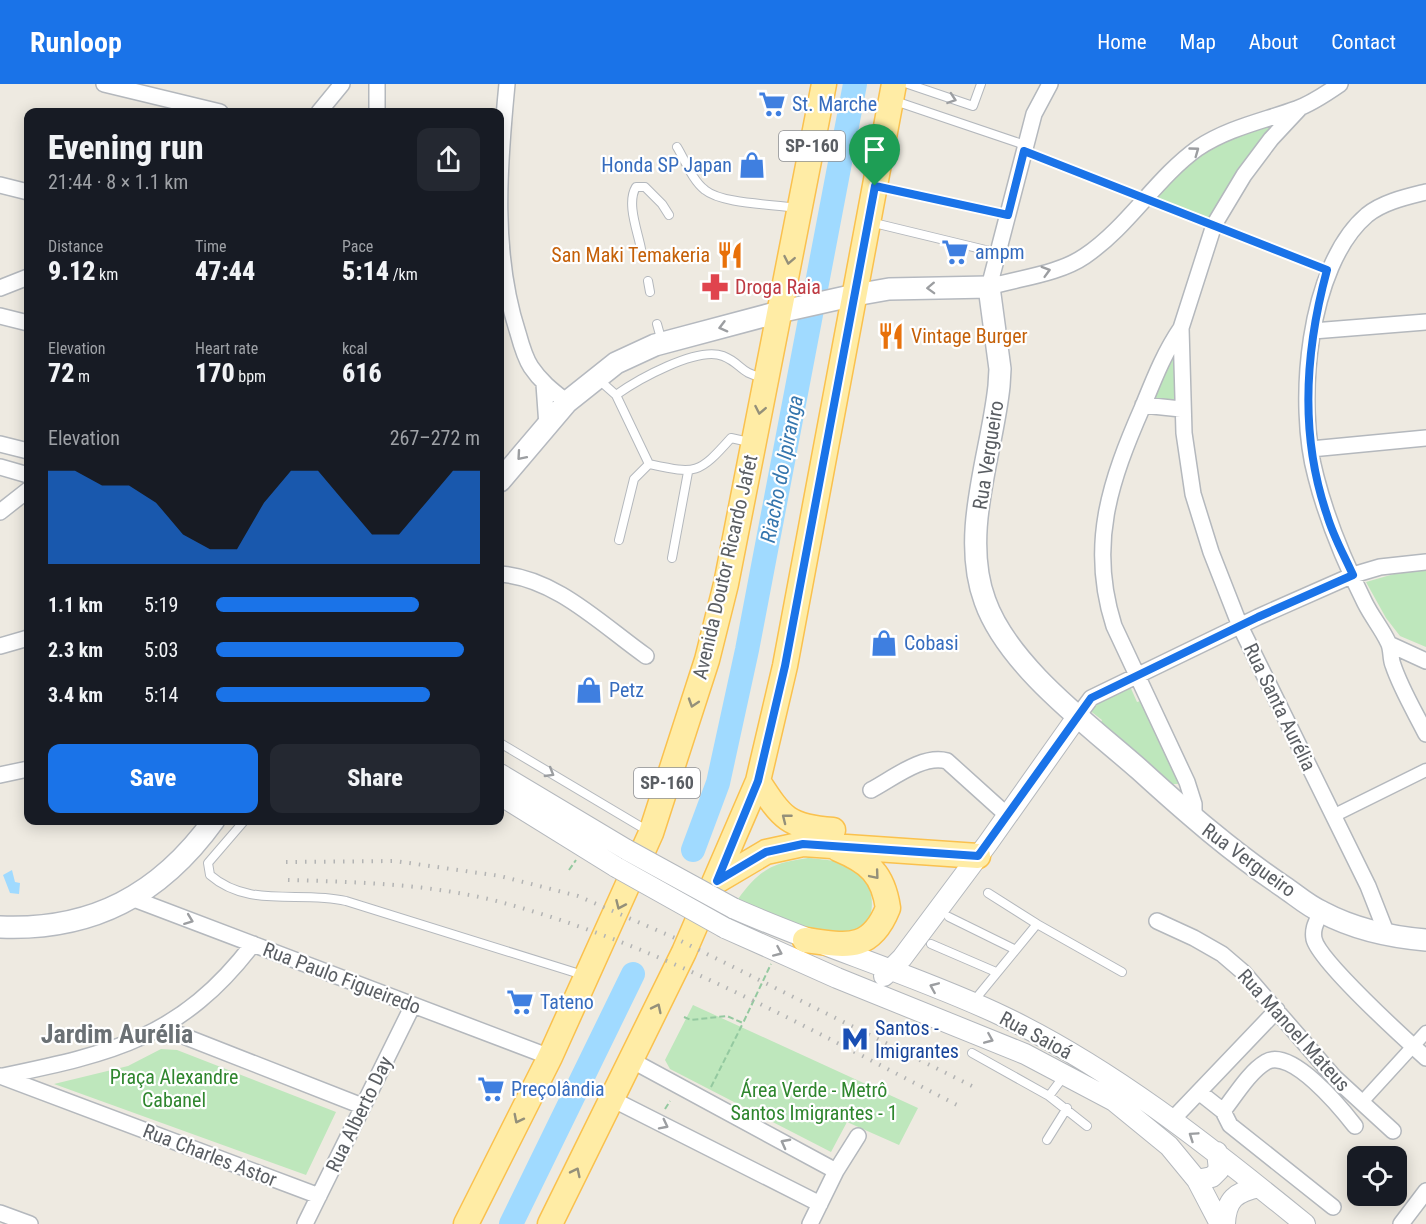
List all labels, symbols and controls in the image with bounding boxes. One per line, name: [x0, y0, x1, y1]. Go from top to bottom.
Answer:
text: Runloop: [30, 26, 122, 59]
text: Home: [1097, 30, 1147, 54]
text: Map: [1180, 30, 1216, 54]
text: About: [1249, 30, 1298, 54]
text: Contact: [1331, 30, 1396, 54]
supermarket icon: St. Marche: [757, 89, 787, 119]
one-way arrow: [946, 91, 957, 104]
place label: St. Marche: [792, 92, 877, 116]
pin: [849, 124, 900, 186]
text: Evening run: [48, 128, 204, 167]
button: share: [417, 128, 480, 191]
road number: SP-160: [779, 131, 845, 161]
icon: arrive: [858, 133, 891, 166]
one-way arrow: [1189, 147, 1200, 158]
shop icon: Honda SP Japan: [737, 150, 767, 180]
place label: Honda SP Japan: [601, 153, 732, 177]
text: 21:44 · 8 × 1.1 km: [48, 170, 188, 194]
text: Distance: [48, 237, 103, 256]
text: Time: [195, 237, 227, 256]
text: Pace: [342, 237, 373, 256]
supermarket icon: ampm: [940, 237, 970, 267]
restaurant icon: San Maki Temakeria: [715, 240, 745, 270]
place label: ampm: [975, 240, 1025, 264]
place label: San Maki Temakeria: [551, 243, 710, 267]
one-way arrow: [783, 255, 796, 265]
text: 9.12: [48, 256, 95, 286]
text: 47:44: [195, 256, 255, 286]
text: 5:14: [342, 256, 389, 286]
text: km: [95, 265, 118, 284]
text: /km: [389, 265, 418, 284]
one-way arrow: [1040, 266, 1051, 278]
pharmacy icon: Droga Raia: [700, 272, 730, 302]
place label: Droga Raia: [735, 275, 821, 299]
one-way arrow: [926, 282, 935, 294]
one-way arrow: [718, 320, 729, 332]
restaurant icon: Vintage Burger: [876, 321, 906, 351]
place label: Vintage Burger: [911, 324, 1028, 348]
text: Elevation: [48, 339, 106, 358]
text: Heart rate: [195, 339, 258, 358]
text: kcal: [342, 339, 368, 358]
text: 72: [48, 358, 74, 388]
text: 170: [195, 358, 235, 388]
text: 616: [342, 358, 382, 388]
text: m: [74, 367, 90, 386]
text: bpm: [235, 367, 266, 386]
water label: Riacho do Ipiranga: [756, 393, 808, 545]
street label: Rua Vergueiro: [968, 399, 1008, 511]
one-way arrow: [754, 405, 767, 415]
text: Elevation: [48, 426, 120, 450]
text: 267–272 m: [390, 426, 480, 450]
one-way arrow: [517, 449, 528, 460]
street label: Avenida Doutor Ricardo Jafet: [687, 452, 763, 682]
text: 1.1 km: [48, 593, 103, 617]
text: 5:19: [144, 593, 178, 617]
shop icon: Cobasi: [869, 628, 899, 658]
place label: Cobasi: [904, 631, 959, 655]
text: 2.3 km: [48, 638, 103, 662]
text: 5:03: [144, 638, 178, 662]
street label: Rua Santa Aurélia: [1239, 639, 1321, 775]
shop icon: Petz: [574, 675, 604, 705]
place label: Petz: [609, 678, 644, 702]
text: 3.4 km: [48, 683, 103, 707]
text: 5:14: [144, 683, 178, 707]
one-way arrow: [688, 697, 701, 708]
button: Save: [48, 744, 258, 813]
button: Share: [270, 744, 480, 813]
one-way arrow: [544, 766, 554, 778]
road number: SP-160: [634, 768, 700, 798]
one-way arrow: [782, 814, 793, 825]
street label: Rua Vergueiro: [1197, 818, 1301, 902]
one-way arrow: [868, 868, 879, 879]
one-way arrow: [615, 899, 627, 910]
one-way arrow: [183, 912, 193, 925]
street label: Rua Paulo Figueiredo: [260, 937, 424, 1019]
one-way arrow: [772, 944, 783, 956]
street label: Rua Manoel Mateus: [1233, 964, 1355, 1096]
one-way arrow: [929, 982, 940, 994]
supermarket icon: Tateno: [505, 987, 535, 1017]
place label: Tateno: [540, 990, 594, 1014]
one-way arrow: [649, 1003, 661, 1014]
street label: Rua Saioá: [996, 1006, 1076, 1064]
place label: Santos - Imigrantes: [875, 1016, 959, 1063]
district label: Jardim Aurélia: [41, 1019, 193, 1049]
metro station icon: Santos - Imigrantes: [840, 1024, 870, 1054]
one-way arrow: [982, 1032, 993, 1044]
street label: Rua Alberto Day: [321, 1052, 397, 1176]
park label: Praça Alexandre Cabanel: [110, 1065, 238, 1112]
supermarket icon: Preçolândia: [476, 1074, 506, 1104]
place label: Preçolândia: [511, 1077, 605, 1101]
park label: Área Verde - Metrô Santos Imigrantes - 1: [730, 1078, 898, 1125]
one-way arrow: [514, 1113, 526, 1124]
street label: Rua Charles Astor: [140, 1118, 280, 1192]
one-way arrow: [658, 1118, 669, 1129]
one-way arrow: [1188, 1132, 1199, 1143]
one-way arrow: [781, 1139, 791, 1150]
map controls: [1347, 1146, 1407, 1206]
button: locate: [1347, 1146, 1407, 1206]
one-way arrow: [569, 1167, 580, 1178]

